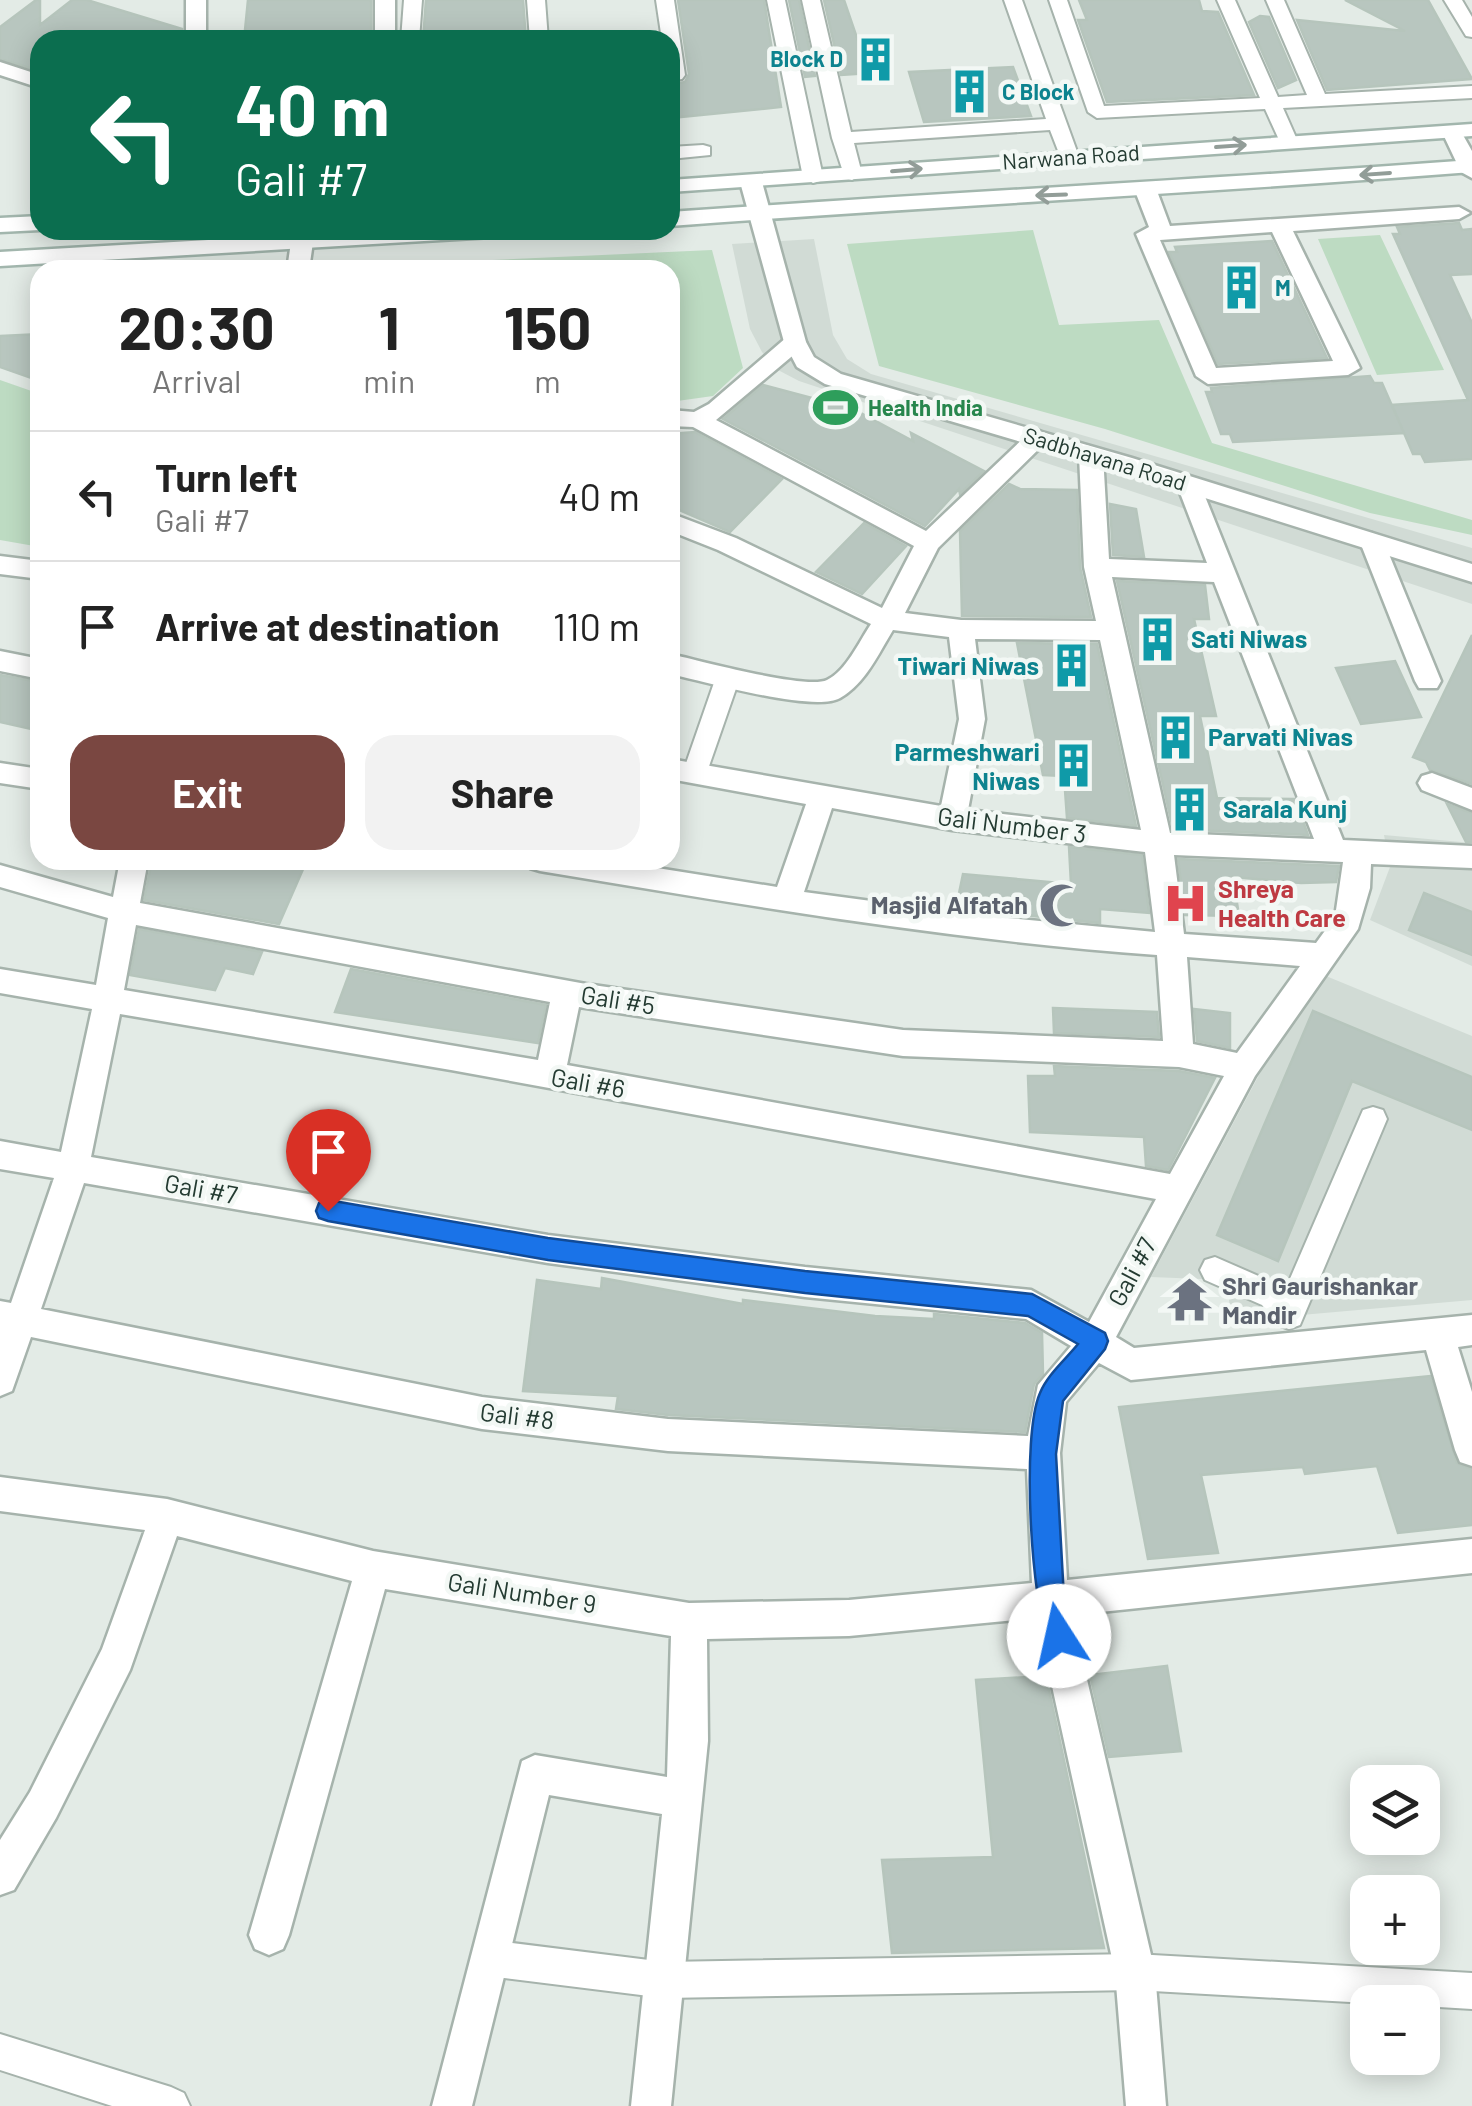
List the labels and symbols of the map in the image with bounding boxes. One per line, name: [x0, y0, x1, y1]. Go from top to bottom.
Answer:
building icon: Block D: [852, 35, 900, 83]
place label: Block D: [770, 45, 843, 71]
building icon: C Block: [945, 68, 993, 116]
place label: C Block: [1002, 78, 1075, 104]
one-way arrow: [1214, 136, 1247, 155]
street label: Narwana Road: [1001, 138, 1141, 174]
one-way arrow: [890, 160, 922, 179]
one-way arrow: [1359, 164, 1391, 183]
one-way arrow: [1035, 186, 1067, 205]
building icon: M: [1218, 264, 1266, 312]
place label: M: [1275, 274, 1291, 300]
sports icon: Health India: [811, 384, 859, 432]
place label: Health India: [868, 394, 983, 420]
street label: Sadbhavana Road: [1021, 421, 1190, 495]
building icon: Sati Niwas: [1134, 615, 1182, 663]
place label: Sati Niwas: [1191, 623, 1307, 653]
building icon: Tiwari Niwas: [1048, 642, 1096, 690]
place label: Tiwari Niwas: [897, 650, 1039, 680]
building icon: Parvati Nivas: [1151, 713, 1199, 761]
place label: Parvati Nivas: [1208, 721, 1353, 751]
place label: Parmeshwari Niwas: [894, 736, 1040, 795]
building icon: Parmeshwari Niwas: [1049, 742, 1097, 790]
building icon: Sarala Kunj: [1166, 785, 1214, 833]
place label: Sarala Kunj: [1223, 793, 1347, 823]
street label: Gali Number 3: [936, 800, 1088, 848]
place label: Shreya Health Care: [1218, 873, 1346, 932]
hospital icon: Shreya Health Care: [1161, 879, 1209, 927]
mosque icon: Masjid Alfatah: [1037, 881, 1085, 929]
place label: Masjid Alfatah: [871, 889, 1028, 919]
street label: Gali #5: [579, 978, 657, 1020]
street label: Gali #6: [549, 1061, 627, 1103]
pin: [286, 1109, 371, 1212]
street label: Gali #7: [162, 1167, 240, 1209]
street label: Gali #7: [1101, 1232, 1162, 1311]
place label: Shri Gaurishankar Mandir: [1222, 1270, 1419, 1329]
temple icon: Shri Gaurishankar Mandir: [1165, 1276, 1213, 1324]
street label: Gali #8: [478, 1396, 556, 1434]
street label: Gali Number 9: [446, 1565, 599, 1619]
position arrow: [1007, 1584, 1111, 1688]

